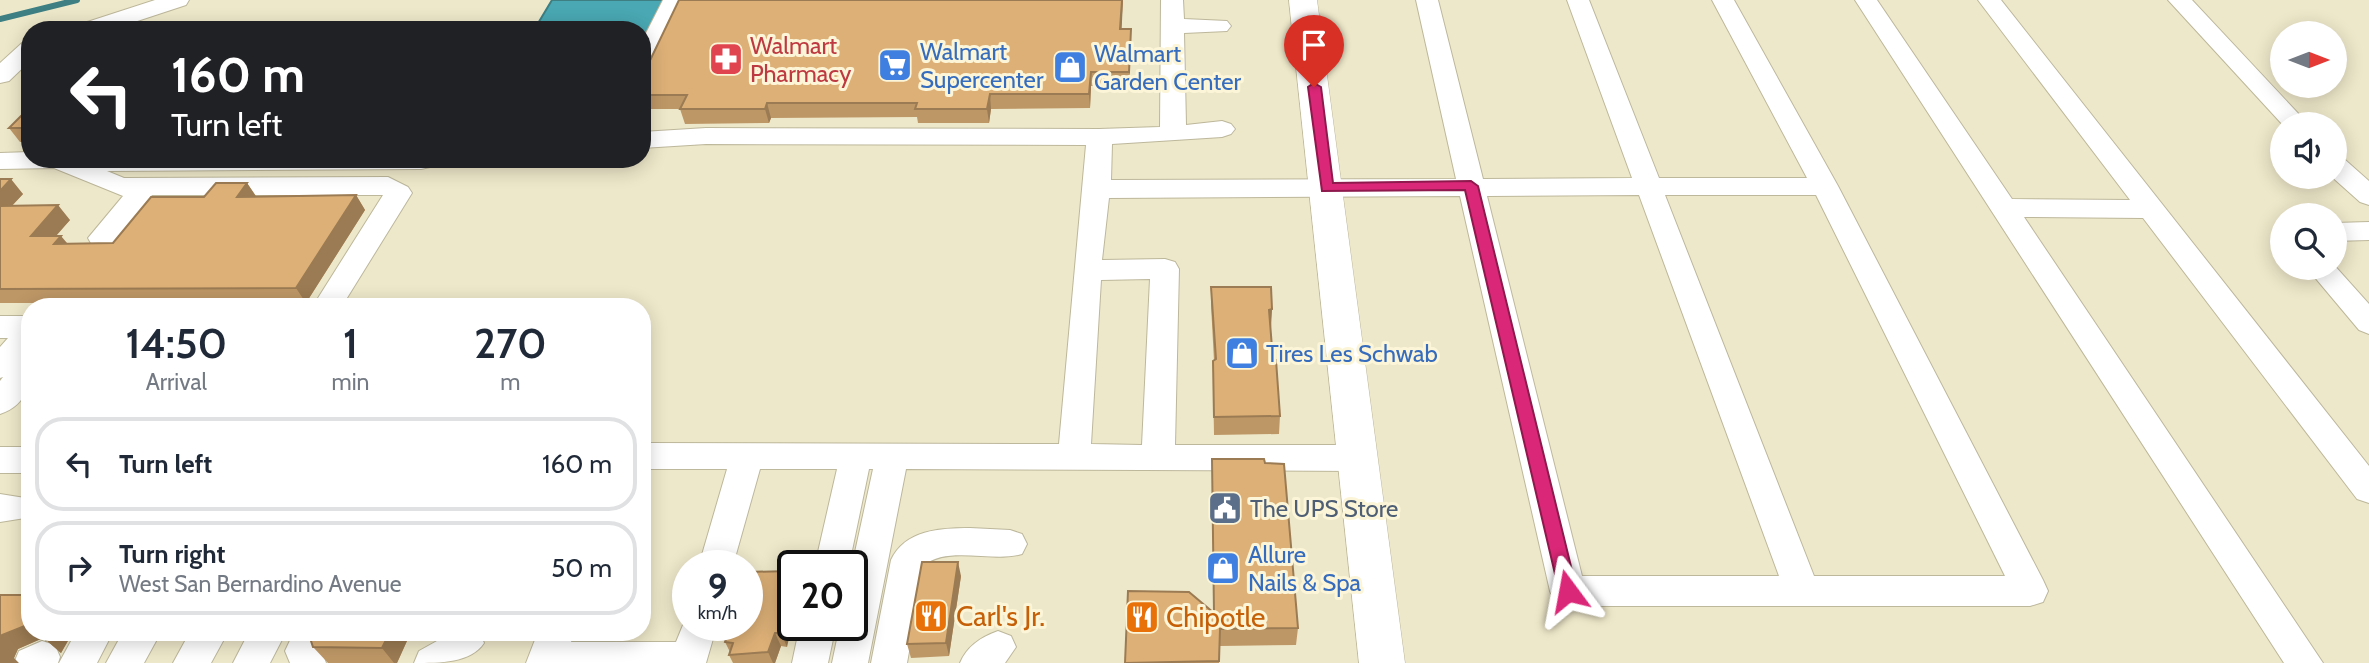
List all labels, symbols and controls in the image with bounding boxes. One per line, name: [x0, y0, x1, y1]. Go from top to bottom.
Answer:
pin: [1284, 15, 1344, 87]
north arrow: [2270, 21, 2347, 98]
map controls: [2270, 21, 2347, 280]
icon: arrive: [1295, 26, 1333, 64]
place label: Walmart Pharmacy: [750, 31, 851, 88]
place label: Walmart Supercenter: [920, 37, 1044, 94]
place label: Walmart Garden Center: [1094, 39, 1242, 96]
pharmacy icon: Walmart Pharmacy: [707, 40, 745, 78]
text: 160 m: [171, 45, 305, 104]
supermarket icon: Walmart Supercenter: [876, 46, 914, 84]
shop icon: Walmart Garden Center: [1051, 48, 1089, 86]
icon: left: [56, 49, 147, 140]
text: Turn left: [171, 105, 282, 144]
button: sound: [2270, 112, 2347, 189]
button: search: [2270, 203, 2347, 280]
text: 14:50: [125, 317, 227, 369]
text: 1: [343, 317, 358, 369]
text: 270: [474, 317, 547, 369]
shop icon: Tires Les Schwab: [1223, 334, 1261, 372]
place label: Tires Les Schwab: [1266, 339, 1438, 368]
text: Arrival: [146, 368, 207, 396]
text: min: [332, 368, 369, 396]
text: m: [500, 368, 520, 396]
icon: left: [60, 445, 98, 483]
text: Turn left: [119, 448, 212, 480]
text: 160 m: [542, 448, 612, 480]
public building icon: The UPS Store: [1206, 489, 1244, 527]
place label: The UPS Store: [1250, 494, 1398, 523]
text: Turn right: [119, 538, 225, 570]
place label: Allure Nails & Spa: [1248, 540, 1362, 597]
icon: right: [60, 549, 98, 587]
shop icon: Allure Nails & Spa: [1204, 549, 1242, 587]
speed limit sign: 20: [777, 550, 868, 641]
text: 50 m: [551, 552, 612, 584]
position arrow: [1531, 554, 1605, 628]
text: 9: [708, 565, 727, 608]
text: West San Bernardino Avenue: [119, 570, 401, 598]
restaurant icon: Carl's Jr.: [912, 597, 950, 635]
restaurant icon: Chipotle: [1123, 598, 1161, 636]
place label: Carl's Jr.: [956, 599, 1045, 633]
place label: Chipotle: [1166, 600, 1265, 634]
text: km/h: [698, 602, 737, 624]

